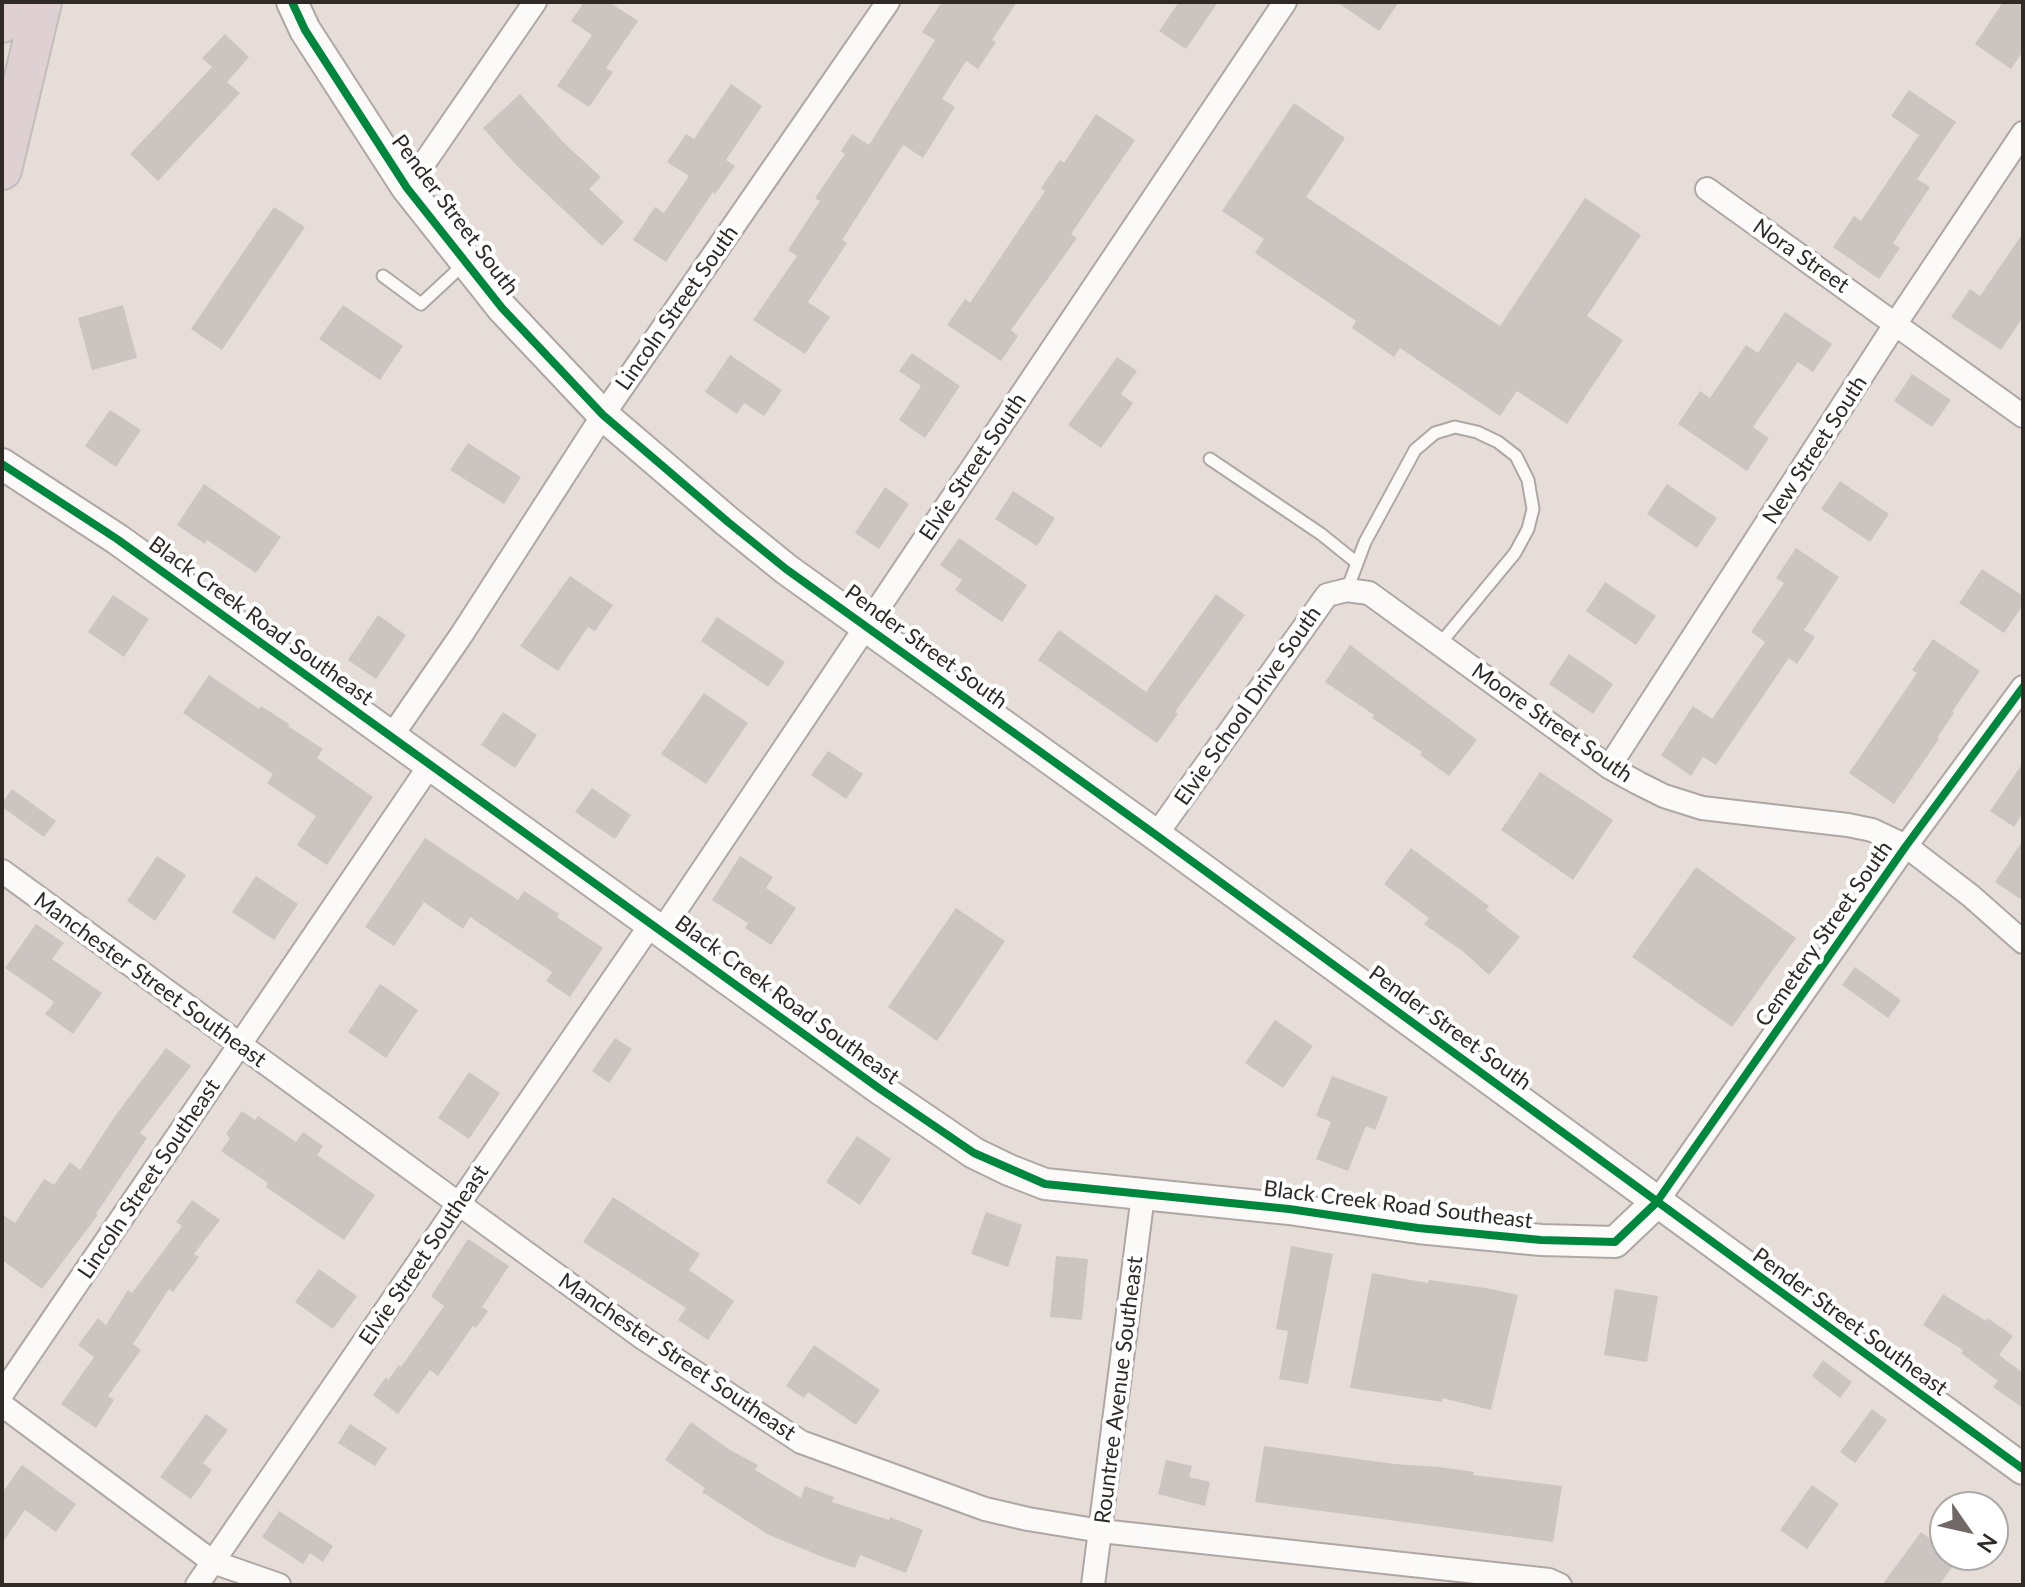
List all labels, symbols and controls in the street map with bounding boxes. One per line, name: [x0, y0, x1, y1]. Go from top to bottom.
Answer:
street label: Pender Street South: [386, 129, 524, 301]
street label: Nora Street: [1748, 213, 1854, 299]
street label: Lincoln Street South: [610, 221, 744, 395]
street label: New Street South: [1757, 371, 1873, 529]
street label: Elvie Street South: [914, 388, 1032, 546]
street label: Black Creek Road Southeast: [144, 531, 378, 711]
street label: Pender Street South: [840, 579, 1012, 715]
street label: Elvie School Drive South: [1169, 601, 1327, 811]
street label: Moore Street South: [1467, 658, 1637, 788]
street label: Cemetery Street South: [1750, 836, 1898, 1032]
street label: Manchester Street Southeast: [29, 887, 271, 1073]
street label: Black Creek Road Southeast: [670, 910, 904, 1090]
street label: Pender Street South: [1364, 960, 1536, 1096]
street label: Lincoln Street Southeast: [72, 1074, 226, 1284]
street label: Elvie Street Southeast: [354, 1160, 494, 1350]
street label: Black Creek Road Southeast: [1262, 1175, 1534, 1235]
street label: Pender Street Southeast: [1747, 1242, 1953, 1402]
street label: Rountree Avenue Southeast: [1089, 1255, 1149, 1525]
street label: Manchester Street Southeast: [553, 1268, 801, 1446]
north arrow: [1929, 1491, 2009, 1571]
text: N: [1972, 1529, 2004, 1558]

